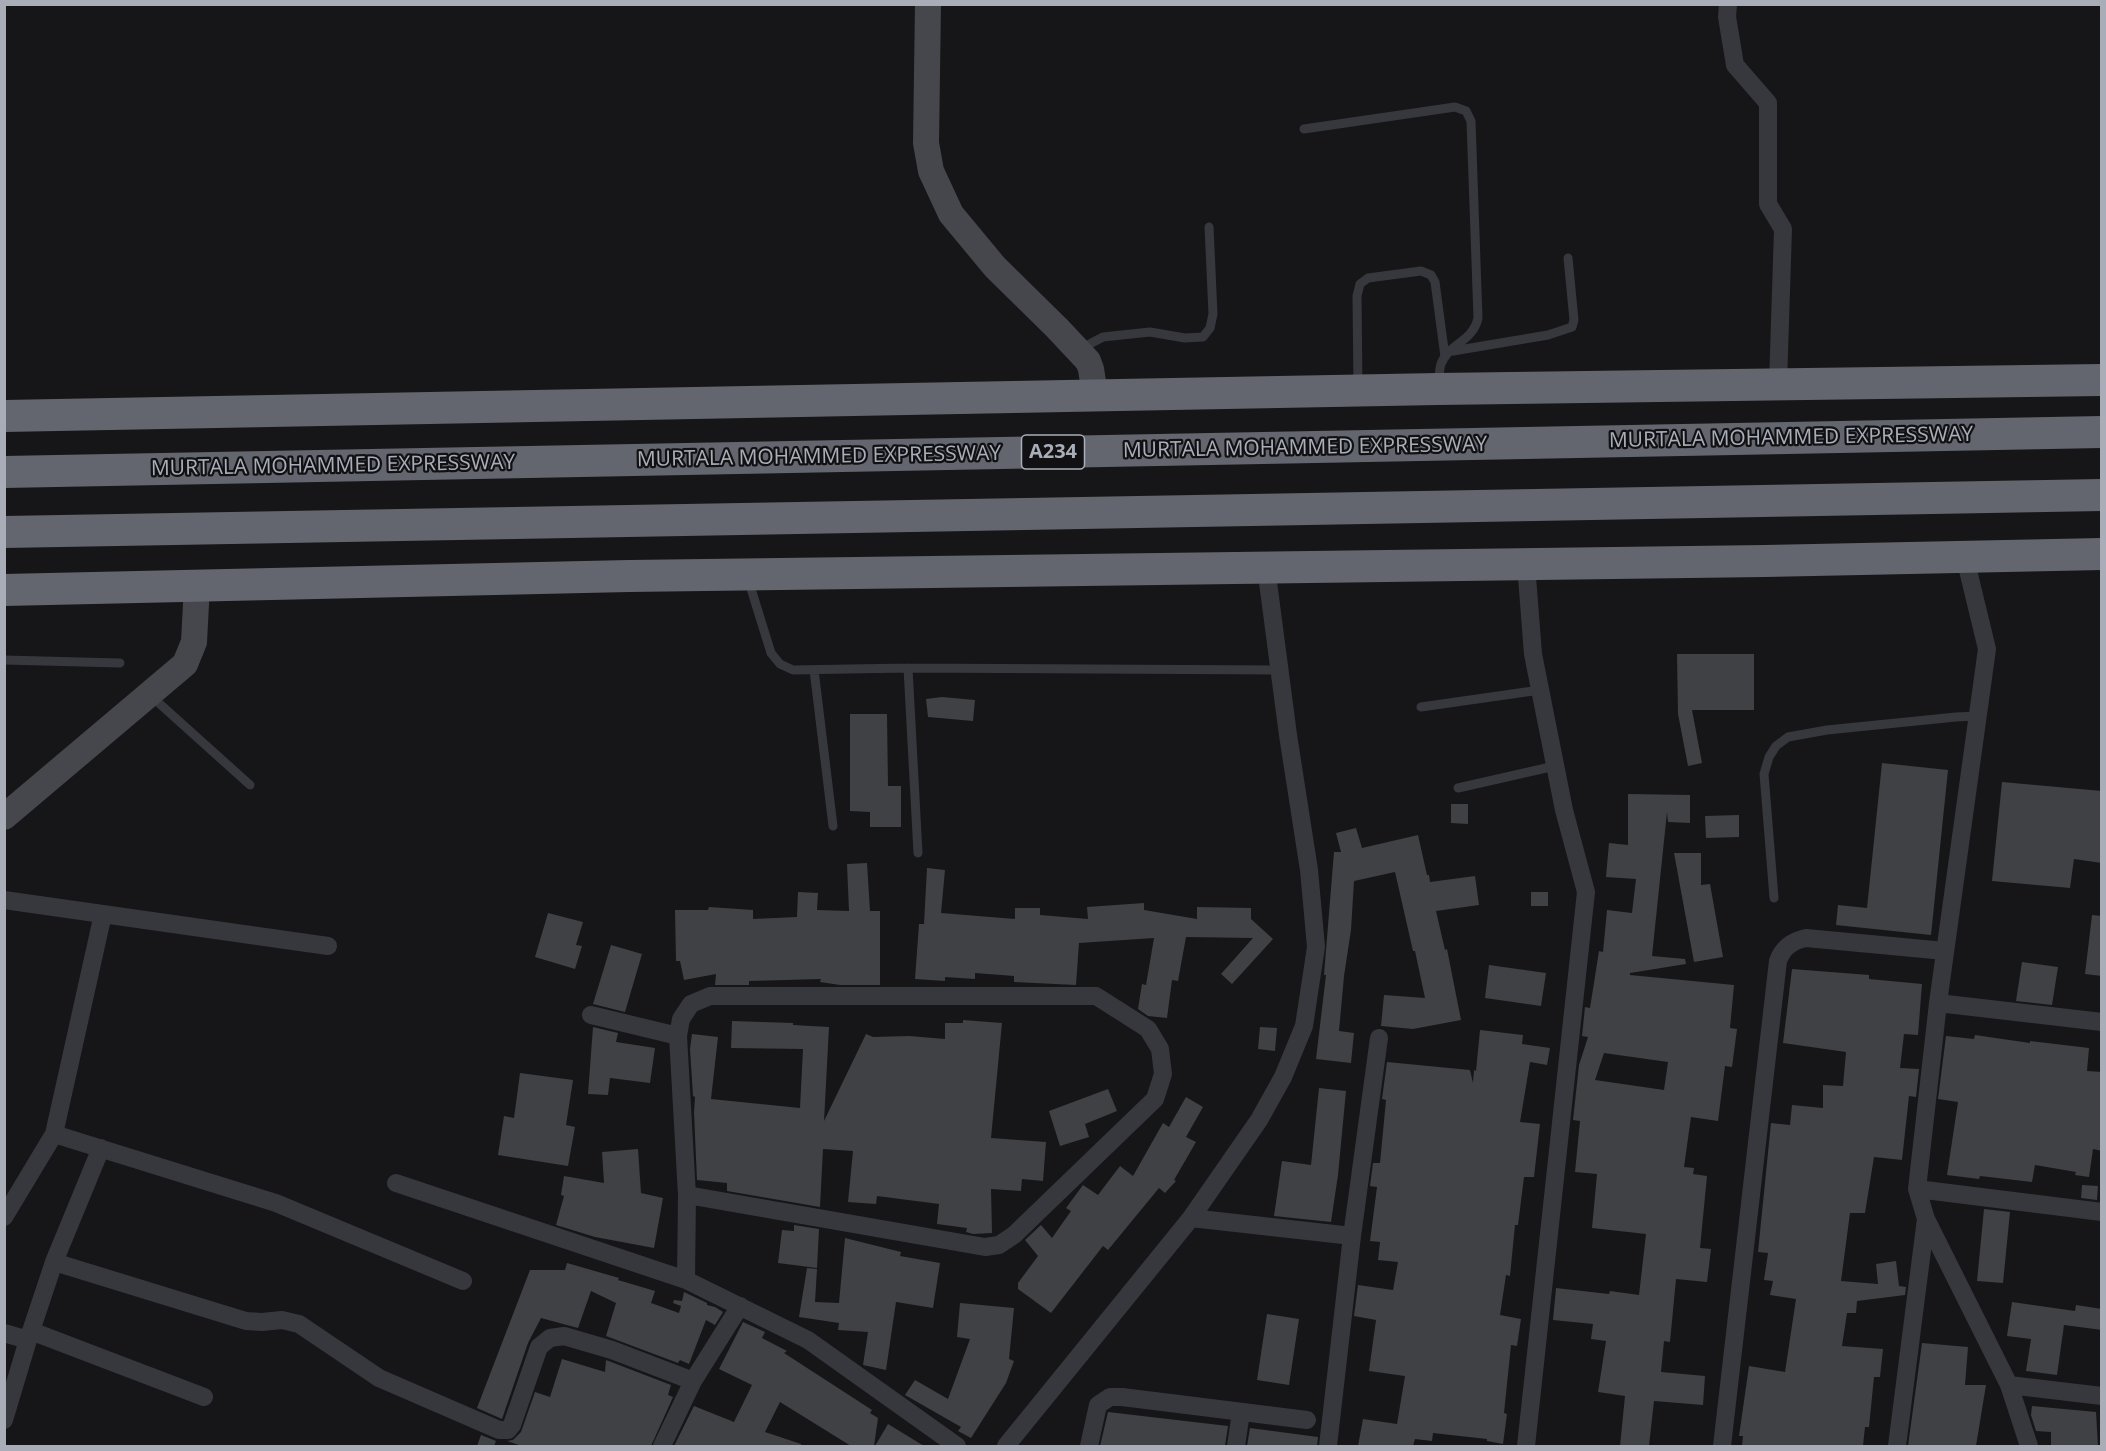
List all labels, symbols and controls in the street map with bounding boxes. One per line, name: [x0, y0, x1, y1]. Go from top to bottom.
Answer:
street label: MURTALA MOHAMMED EXPRESSWAY: [1609, 422, 1973, 454]
street label: MURTALA MOHAMMED EXPRESSWAY: [1123, 432, 1487, 464]
road number: A234: [1022, 435, 1084, 469]
street label: MURTALA MOHAMMED EXPRESSWAY: [637, 441, 1001, 473]
street label: MURTALA MOHAMMED EXPRESSWAY: [151, 450, 515, 482]

